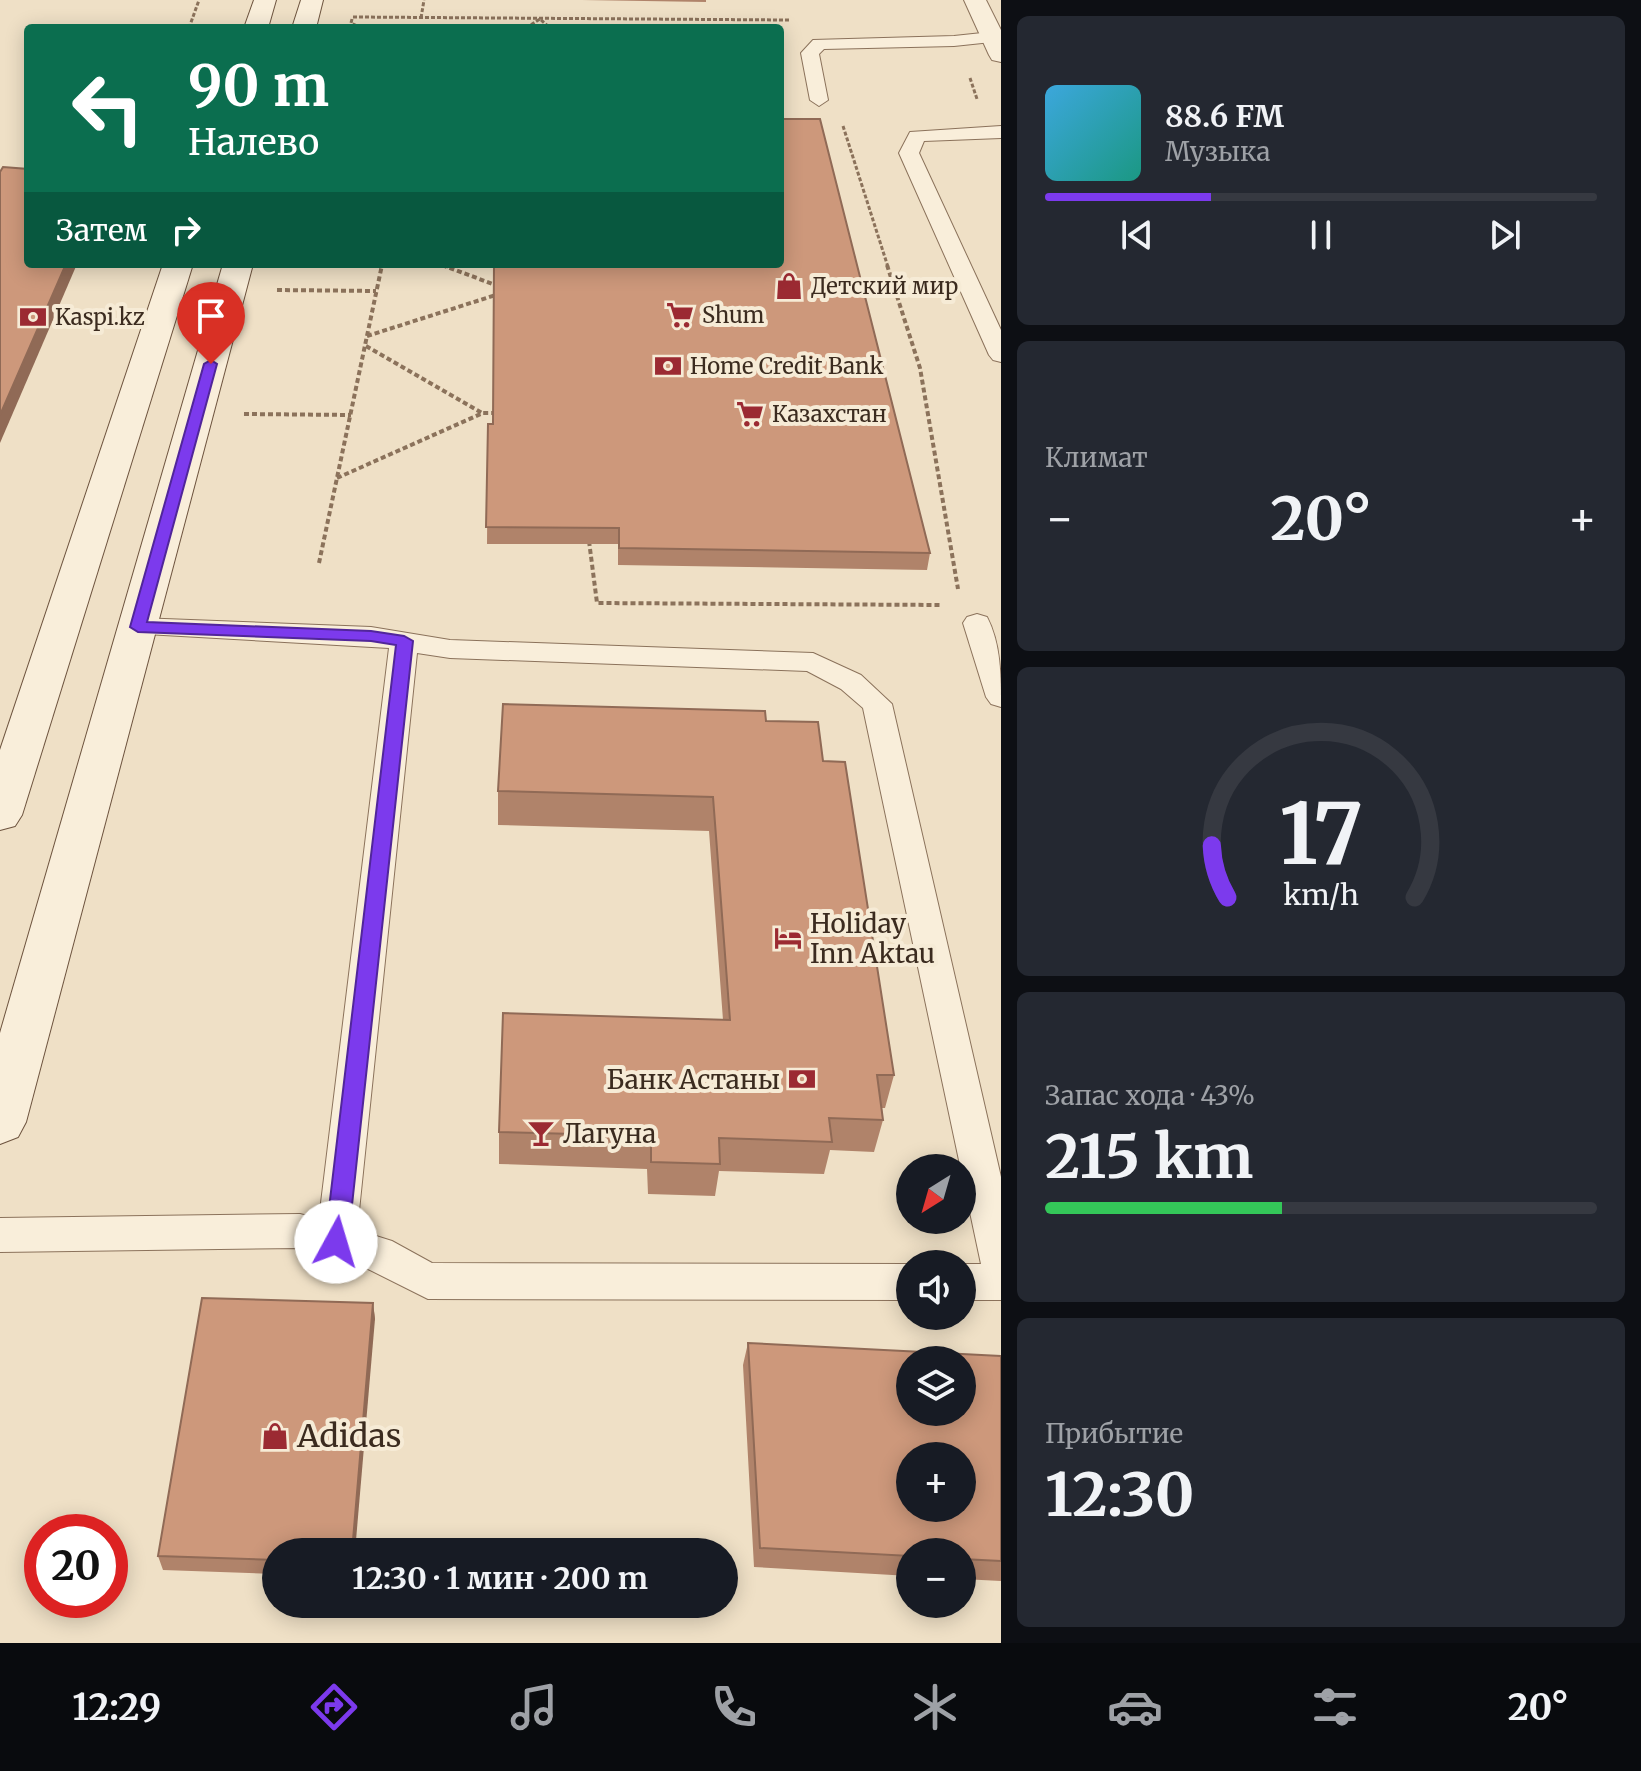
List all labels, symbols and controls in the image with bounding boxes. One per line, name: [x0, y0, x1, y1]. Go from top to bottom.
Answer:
text: 90 m: [188, 51, 329, 121]
icon: left: [56, 56, 160, 160]
text: 88.6 FM: [1165, 97, 1284, 135]
text: Налево: [188, 120, 319, 165]
text: Музыка: [1165, 135, 1270, 168]
icon: right: [164, 208, 208, 252]
text: Затем: [56, 211, 148, 249]
icon: previous: [1115, 213, 1159, 257]
icon: pause: [1299, 213, 1343, 257]
icon: next: [1483, 213, 1527, 257]
shop icon: Детский мир: [774, 271, 804, 301]
place label: Детский мир: [811, 272, 958, 300]
pin: [177, 282, 245, 364]
icon: arrive: [189, 294, 233, 338]
supermarket icon: Shum: [665, 300, 695, 330]
place label: Shum: [702, 301, 765, 329]
bank icon: Kaspi.kz: [18, 302, 48, 332]
place label: Kaspi.kz: [55, 303, 145, 331]
bank icon: Home Credit Bank: [653, 351, 683, 381]
place label: Home Credit Bank: [690, 352, 884, 380]
supermarket icon: Казахстан: [735, 399, 765, 429]
place label: Казахстан: [772, 400, 887, 428]
text: Климат: [1045, 441, 1148, 474]
text: 20°: [1270, 481, 1372, 556]
text: −: [1045, 491, 1074, 546]
text: +: [1568, 491, 1597, 546]
text: 17: [1279, 781, 1363, 886]
text: km/h: [1283, 877, 1359, 913]
place label: Holiday Inn Aktau: [810, 907, 935, 970]
hotel icon: Holiday Inn Aktau: [773, 923, 803, 953]
place label: Банк Астаны: [607, 1063, 780, 1096]
bank icon: Банк Астаны: [787, 1064, 817, 1094]
text: Запас хода · 43%: [1045, 1079, 1255, 1112]
place label: Лагуна: [563, 1117, 656, 1150]
bar icon: Лагуна: [526, 1118, 556, 1148]
text: 215 km: [1045, 1119, 1253, 1194]
north arrow: [896, 1154, 976, 1234]
map controls: [896, 1154, 976, 1618]
position arrow: [294, 1200, 378, 1284]
button: sound: [896, 1250, 976, 1330]
button: layers: [896, 1346, 976, 1426]
place label: Adidas: [296, 1416, 402, 1456]
text: Прибытие: [1045, 1417, 1183, 1450]
shop icon: Adidas: [260, 1421, 290, 1451]
button: +: [896, 1442, 976, 1522]
text: 12:30: [1045, 1457, 1195, 1532]
speed limit sign: 20: [24, 1514, 128, 1618]
button: −: [896, 1538, 976, 1618]
text: 12:30 · 1 мин · 200 m: [352, 1559, 648, 1597]
icon: directions: [306, 1679, 362, 1735]
icon: music: [506, 1679, 562, 1735]
icon: phone: [706, 1679, 762, 1735]
icon: climate: [907, 1679, 963, 1735]
icon: car: [1107, 1679, 1163, 1735]
icon: filters: [1307, 1679, 1363, 1735]
text: 12:29: [72, 1685, 161, 1730]
text: 20°: [1508, 1685, 1569, 1730]

